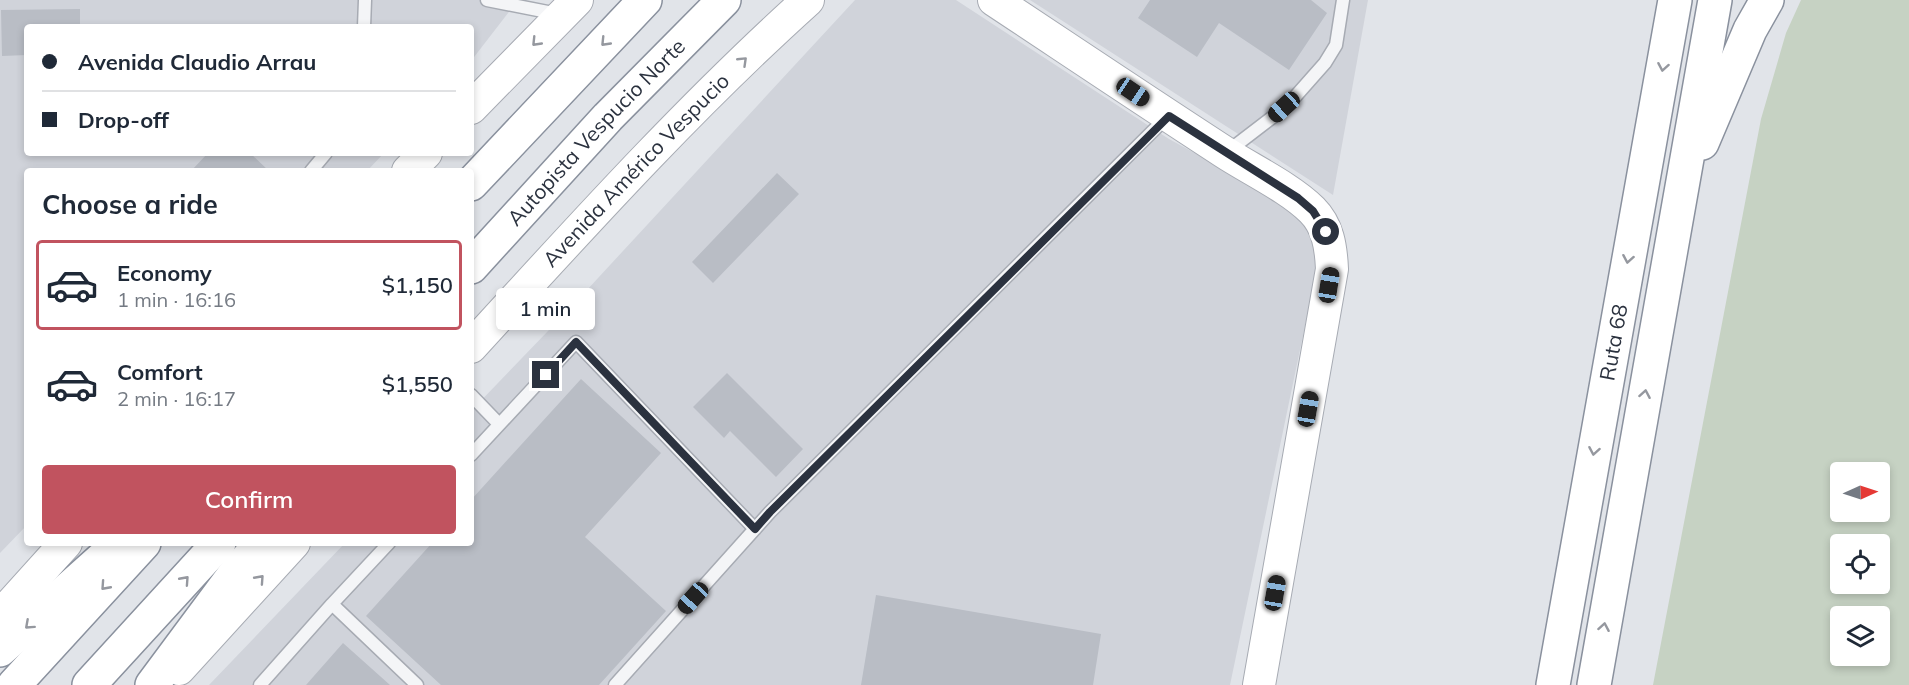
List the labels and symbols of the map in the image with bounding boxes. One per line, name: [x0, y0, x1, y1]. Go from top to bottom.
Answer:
street label: Autopista Vespucio Norte: [501, 33, 690, 231]
one-way arrow: [532, 35, 543, 45]
one-way arrow: [601, 35, 612, 46]
one-way arrow: [736, 57, 746, 68]
one-way arrow: [1657, 62, 1669, 72]
street label: Avenida Américo Vespucio: [537, 67, 734, 272]
car: [1113, 74, 1153, 110]
car: [1265, 88, 1303, 126]
route start: [1312, 218, 1339, 245]
one-way arrow: [1623, 254, 1635, 264]
car: [1317, 266, 1341, 304]
callout: 1 min: [496, 288, 596, 330]
street label: Ruta 68: [1593, 302, 1633, 383]
route end: [532, 361, 559, 388]
one-way arrow: [1638, 389, 1651, 399]
car: [1296, 390, 1320, 428]
one-way arrow: [1588, 446, 1601, 456]
north arrow: [1830, 462, 1890, 522]
car: [1263, 574, 1287, 612]
one-way arrow: [178, 576, 189, 587]
one-way arrow: [253, 576, 264, 587]
one-way arrow: [101, 579, 112, 590]
car: [674, 579, 712, 617]
one-way arrow: [26, 618, 36, 629]
one-way arrow: [1597, 623, 1610, 633]

